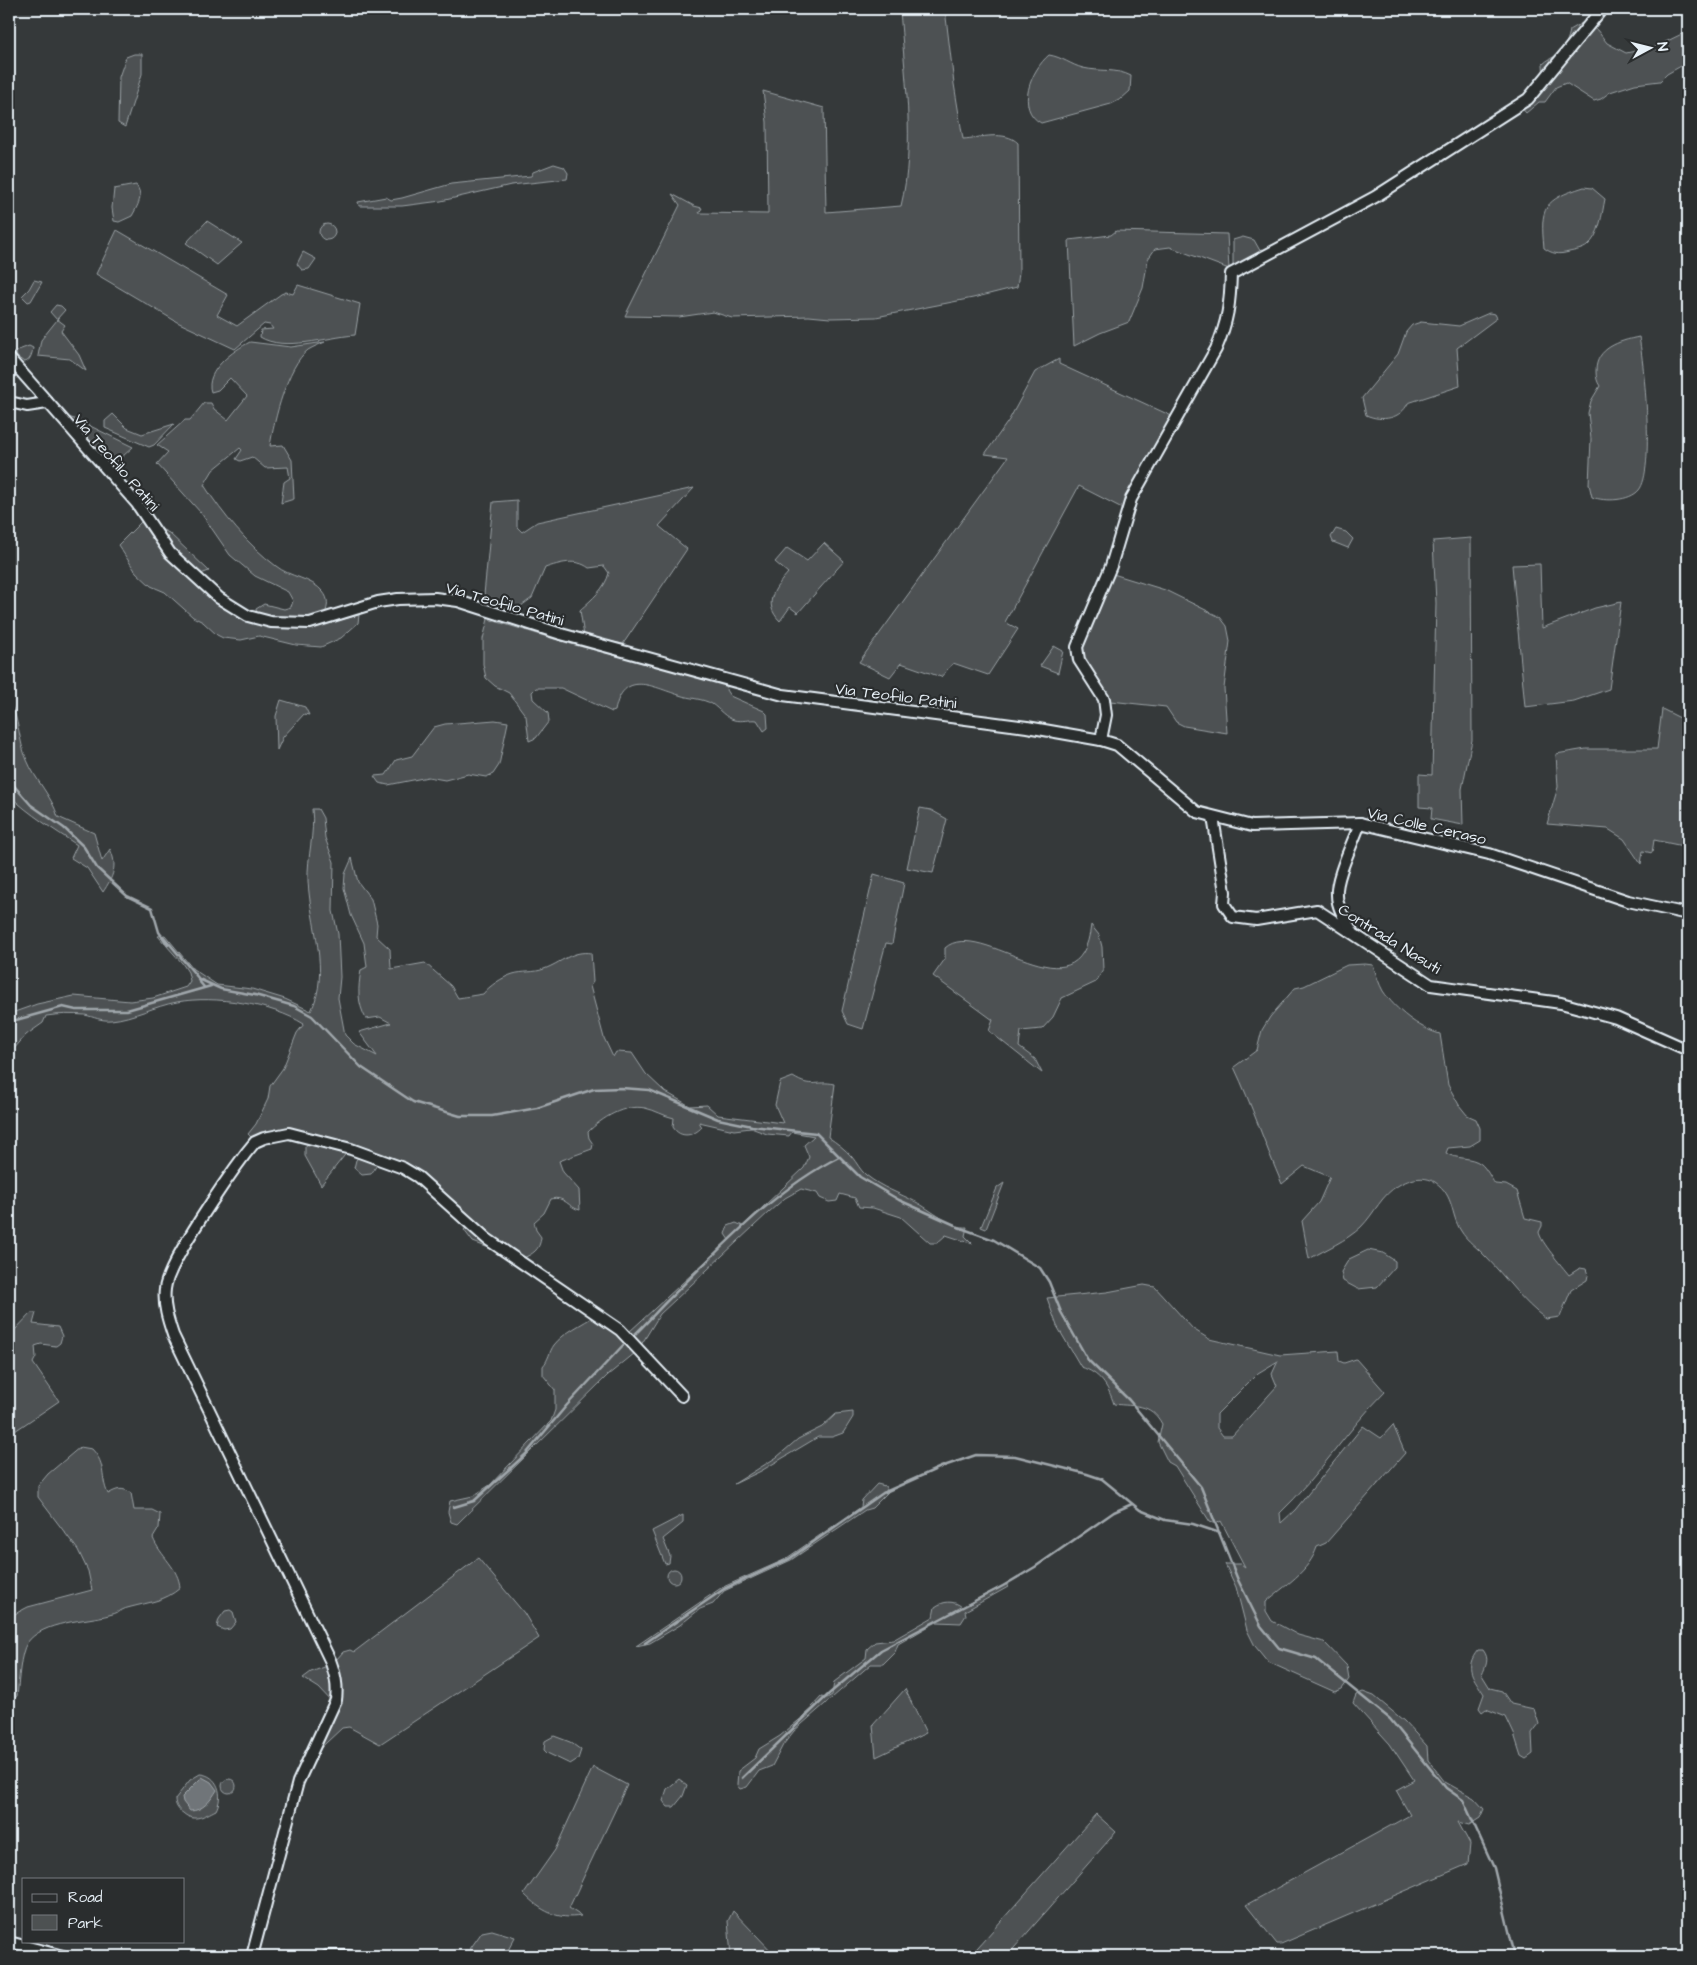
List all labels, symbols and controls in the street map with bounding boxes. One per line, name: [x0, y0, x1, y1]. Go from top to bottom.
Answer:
north arrow: [1624, 22, 1674, 72]
text: N: [1651, 41, 1672, 52]
street label: Via Teofilo Patini: [68, 409, 165, 516]
street label: Via Teofilo Patini: [443, 577, 567, 632]
street label: Via Teofilo Patini: [834, 678, 958, 714]
street label: Via Colle Ceraso: [1365, 802, 1488, 850]
street label: Contrada Nasuti: [1334, 898, 1446, 980]
legend: [22, 1878, 185, 1942]
text: Road: [68, 1887, 103, 1908]
text: Park: [68, 1913, 103, 1934]

